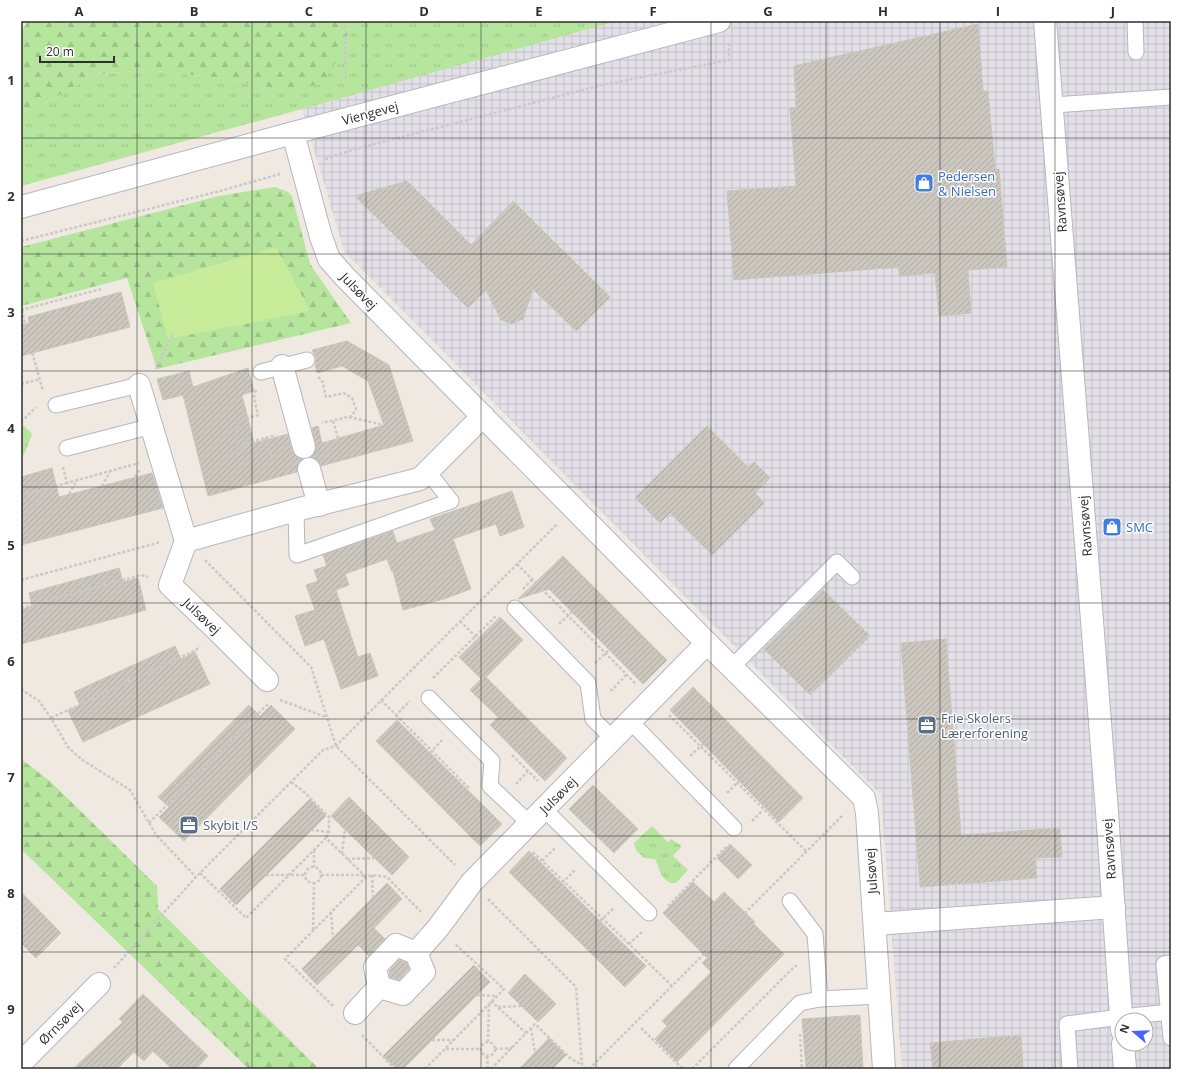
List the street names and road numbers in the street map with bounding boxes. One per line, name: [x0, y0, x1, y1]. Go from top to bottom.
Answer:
street label: Viengevej: [340, 97, 400, 129]
street label: Ravnsøvej: [1049, 171, 1071, 233]
street label: Julsøvej: [335, 267, 381, 314]
street label: Ravnsøvej: [1074, 495, 1096, 557]
street label: Julsøvej: [178, 592, 225, 638]
street label: Julsøvej: [534, 772, 581, 819]
street label: Ravnsøvej: [1098, 818, 1120, 880]
street label: Julsøvej: [860, 848, 882, 896]
street label: Ørnsøvej: [34, 997, 86, 1049]

